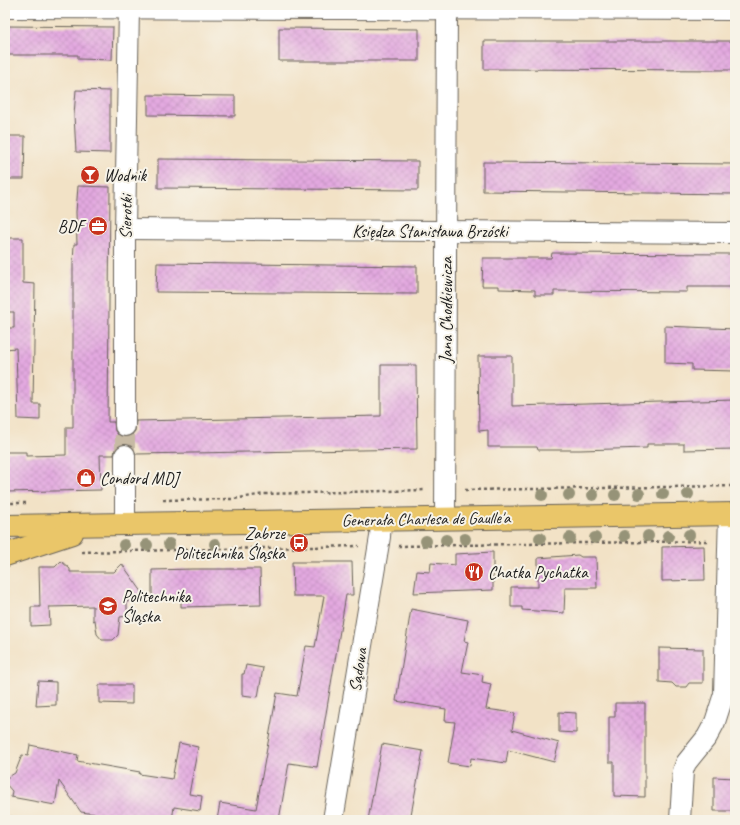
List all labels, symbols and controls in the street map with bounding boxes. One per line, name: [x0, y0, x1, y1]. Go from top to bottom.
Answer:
bar icon: Wodnik: [79, 164, 101, 186]
place label: Wodnik: [104, 165, 148, 186]
street label: Sierotki: [115, 193, 137, 239]
office icon: BDF: [87, 215, 109, 237]
place label: BDF: [58, 216, 87, 237]
street label: Księdza Stanisława Brzóski: [352, 221, 510, 242]
street label: Jana Chodkiewicza: [436, 256, 457, 364]
shop icon: Condord MDJ: [75, 467, 97, 489]
place label: Condord MDJ: [100, 468, 181, 489]
street label: Generała Charlesa de Gaulle'a: [342, 507, 512, 531]
place label: Zabrze Politechnika Śląska: [174, 523, 287, 564]
bus stop icon: Zabrze Politechnika Śląska: [288, 532, 310, 554]
restaurant icon: Chatka Pychatka: [463, 561, 485, 583]
place label: Chatka Pychatka: [488, 562, 589, 583]
place label: Politechnika Śląska: [122, 586, 192, 627]
school or university icon: Politechnika Śląska: [97, 595, 119, 617]
street label: Sądowa: [344, 645, 372, 693]

